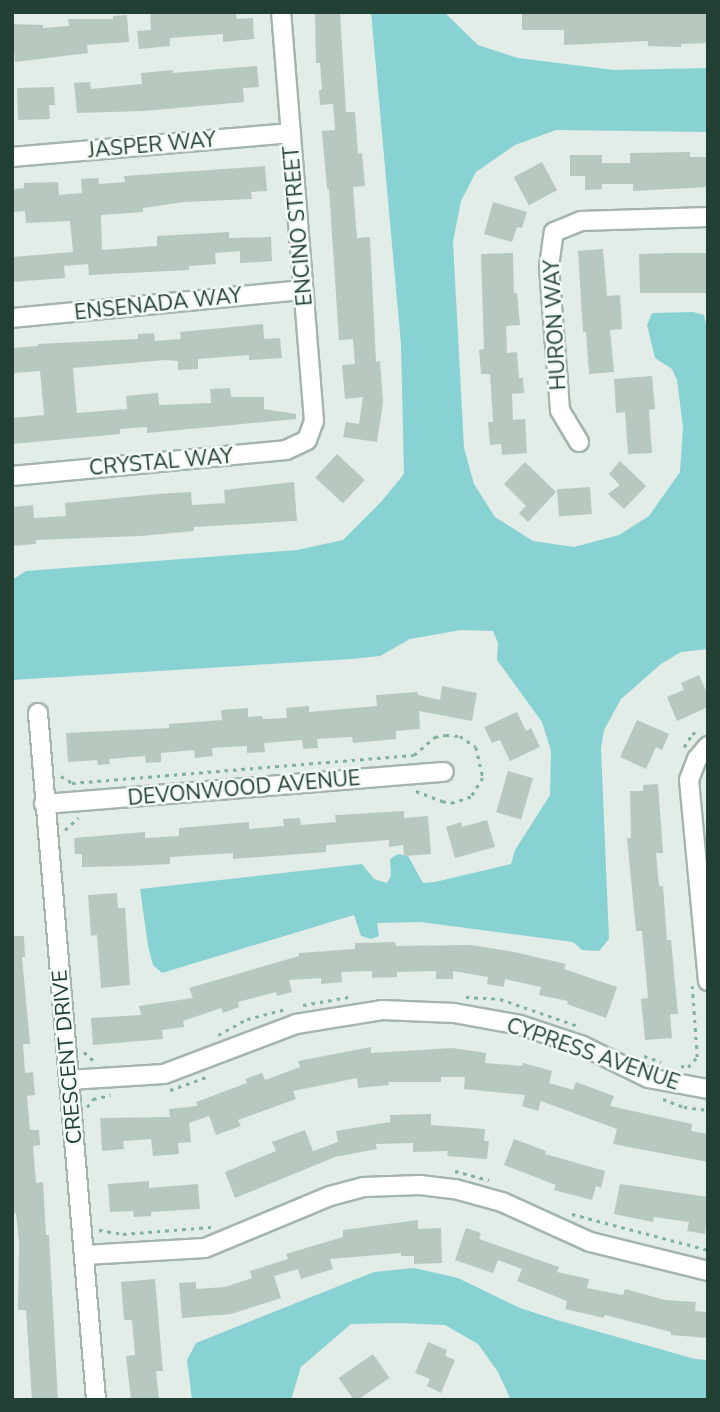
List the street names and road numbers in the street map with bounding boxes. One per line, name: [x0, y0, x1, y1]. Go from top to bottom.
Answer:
street label: JASPER WAY: [87, 127, 217, 163]
street label: ENCINO STREET: [278, 145, 318, 307]
street label: HURON WAY: [539, 259, 571, 391]
street label: ENSENADA WAY: [73, 283, 243, 325]
street label: CRYSTAL WAY: [88, 443, 234, 481]
street label: DEVONWOOD AVENUE: [127, 765, 361, 811]
street label: CRESCENT DRIVE: [47, 969, 87, 1145]
street label: CYPRESS AVENUE: [503, 1013, 683, 1095]

